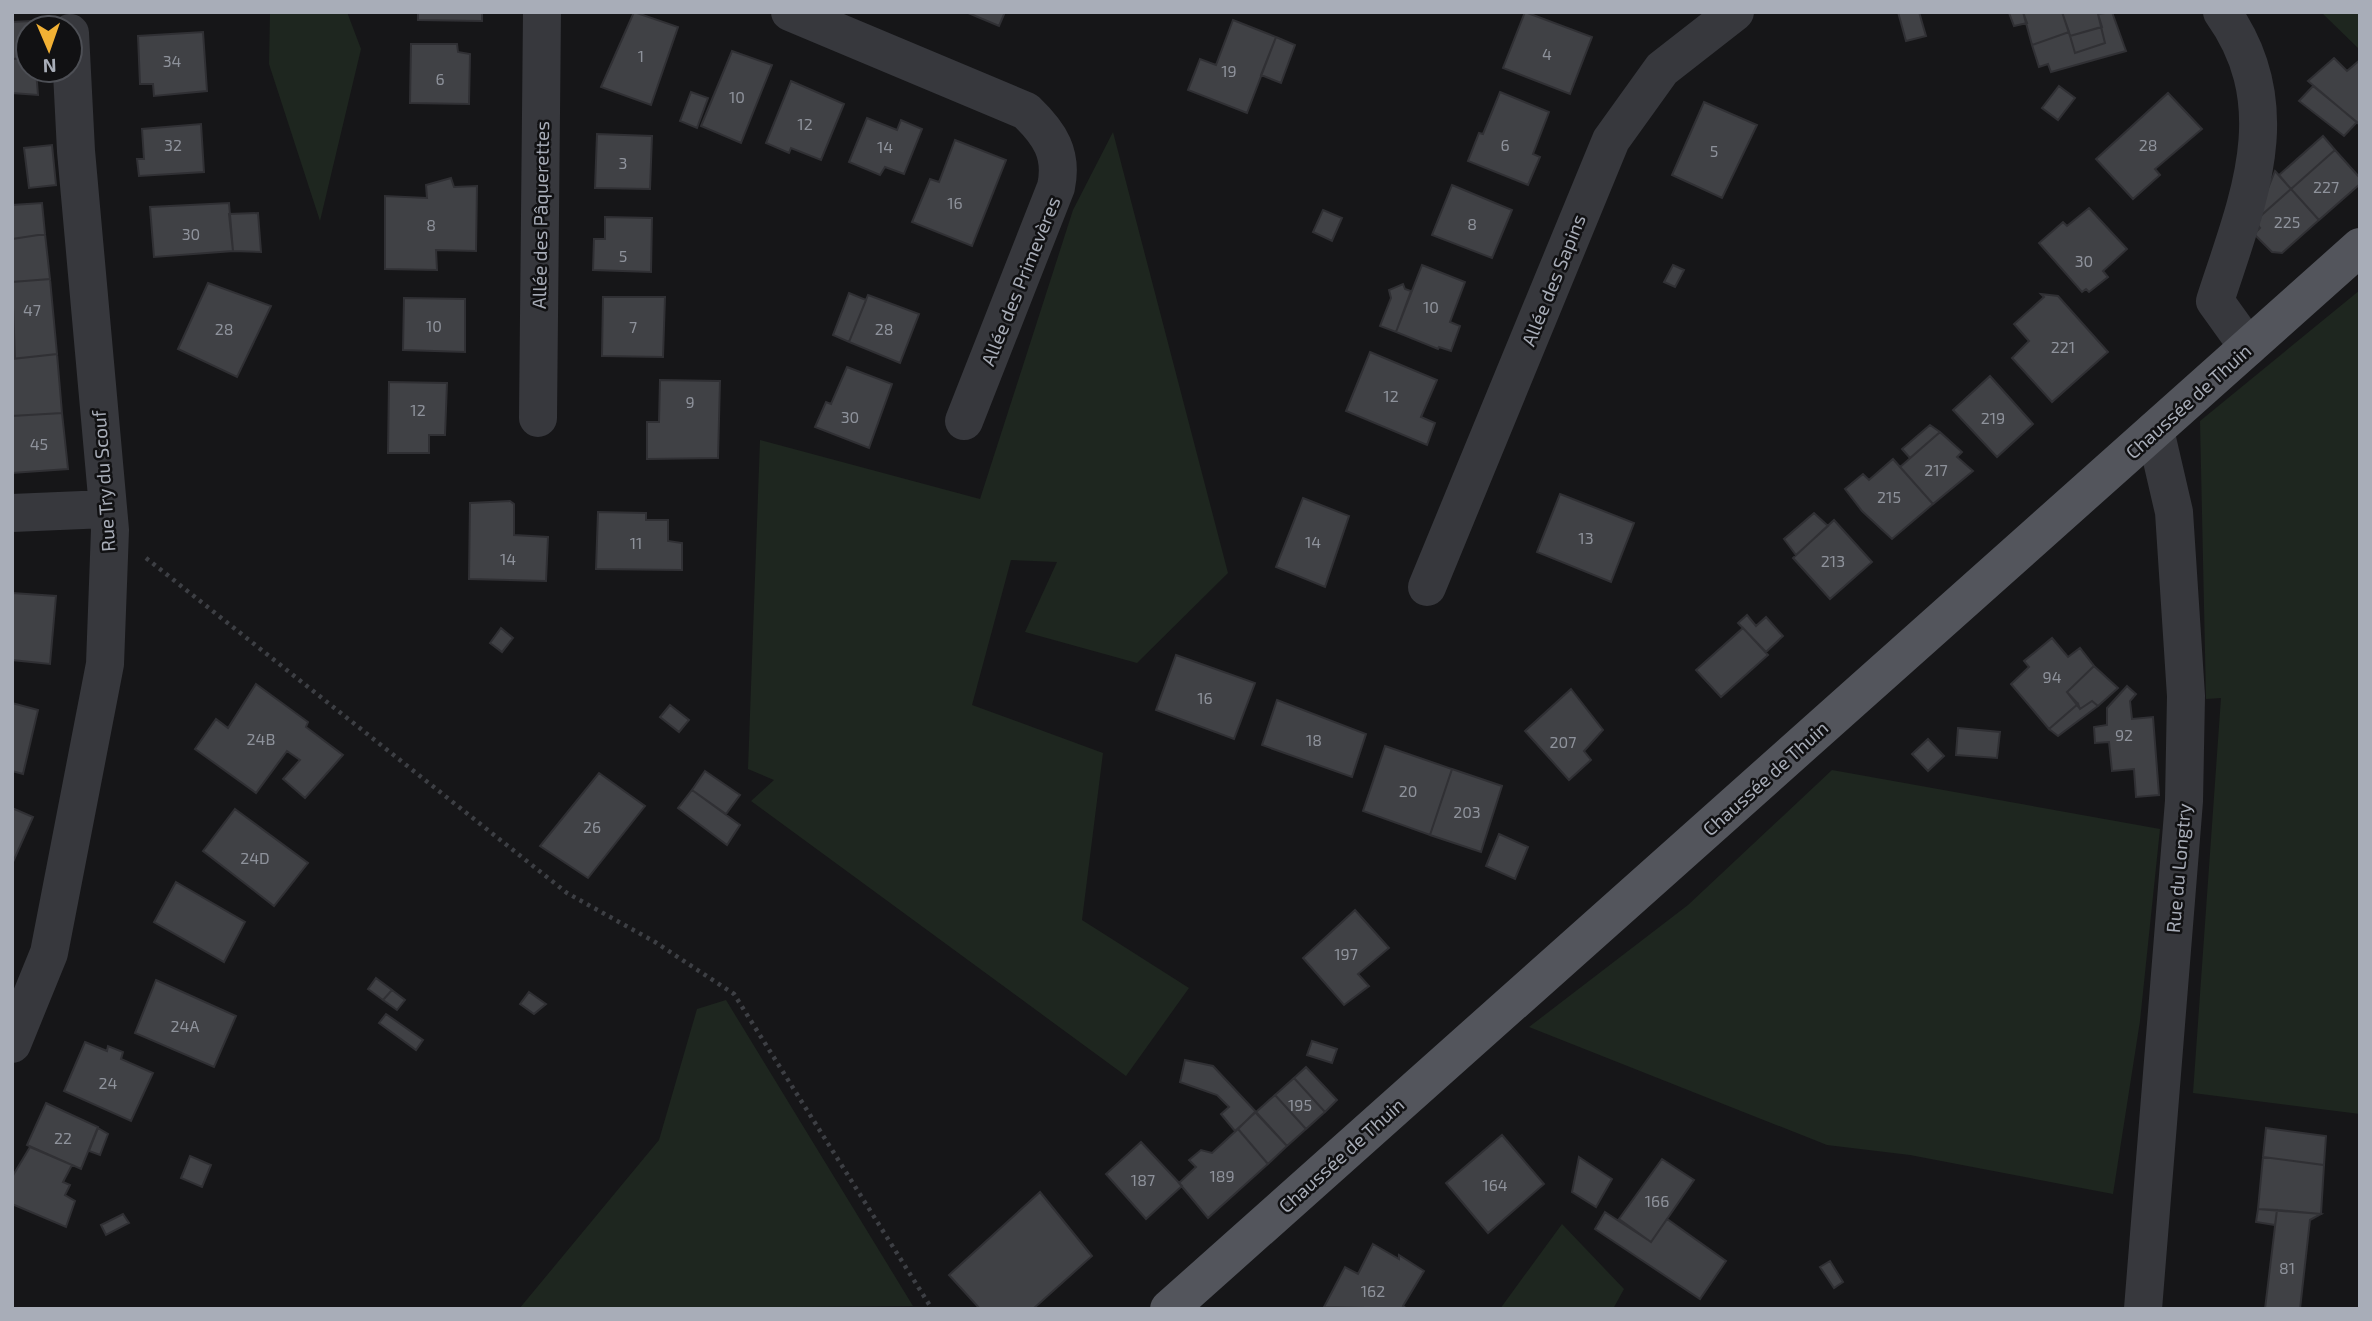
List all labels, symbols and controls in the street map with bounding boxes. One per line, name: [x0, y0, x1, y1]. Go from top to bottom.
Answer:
north arrow: [14, 14, 84, 84]
house number: 4: [1542, 44, 1552, 63]
house number: 1: [638, 46, 644, 65]
house number: 34: [163, 51, 182, 70]
text: N: [42, 55, 57, 78]
house number: 19: [1221, 61, 1237, 80]
house number: 6: [435, 69, 445, 88]
house number: 10: [729, 87, 745, 106]
house number: 12: [797, 114, 813, 133]
street label: Allée des Pâquerettes: [527, 121, 553, 309]
house number: 32: [164, 135, 182, 154]
house number: 6: [1500, 135, 1510, 154]
house number: 28: [2139, 135, 2157, 154]
house number: 14: [877, 137, 893, 156]
house number: 5: [1710, 141, 1718, 160]
house number: 3: [619, 153, 627, 172]
house number: 227: [2313, 177, 2339, 196]
house number: 16: [947, 193, 963, 212]
street label: Allée des Primevères: [976, 193, 1064, 369]
street label: Allée des Sapins: [1516, 211, 1590, 349]
house number: 225: [2274, 212, 2300, 231]
house number: 8: [1467, 214, 1477, 233]
house number: 8: [426, 215, 436, 234]
house number: 30: [182, 224, 200, 243]
house number: 5: [619, 246, 627, 265]
house number: 30: [2075, 251, 2093, 270]
house number: 10: [1423, 297, 1439, 316]
house number: 47: [23, 300, 41, 319]
house number: 10: [426, 316, 442, 335]
house number: 7: [629, 317, 637, 336]
house number: 28: [215, 319, 233, 338]
house number: 28: [875, 319, 893, 338]
house number: 221: [2051, 337, 2075, 356]
street label: Chaussée de Thuin: [2121, 339, 2255, 463]
house number: 12: [1383, 386, 1399, 405]
house number: 9: [685, 392, 695, 411]
house number: 12: [410, 400, 426, 419]
house number: 30: [841, 407, 859, 426]
house number: 219: [1981, 408, 2005, 427]
street label: Rue Try du Scouf: [87, 409, 119, 553]
house number: 45: [30, 434, 48, 453]
house number: 217: [1924, 460, 1948, 479]
house number: 215: [1877, 487, 1901, 506]
house number: 13: [1578, 528, 1594, 547]
house number: 14: [1305, 532, 1321, 551]
house number: 11: [630, 533, 642, 552]
house number: 14: [500, 549, 516, 568]
house number: 213: [1821, 551, 1845, 570]
house number: 94: [2043, 667, 2062, 686]
house number: 16: [1197, 688, 1213, 707]
street label: Chaussée de Thuin: [1698, 716, 1832, 840]
house number: 92: [2115, 725, 2133, 744]
house number: 24B: [247, 729, 275, 748]
house number: 18: [1306, 730, 1322, 749]
house number: 207: [1550, 732, 1576, 751]
house number: 20: [1399, 781, 1417, 800]
house number: 203: [1453, 802, 1481, 821]
street label: Rue du Longtry: [2161, 802, 2195, 934]
house number: 26: [583, 817, 601, 836]
house number: 24D: [240, 848, 270, 867]
house number: 197: [1334, 944, 1358, 963]
house number: 24A: [171, 1016, 199, 1035]
house number: 24: [99, 1073, 118, 1092]
street label: Chaussée de Thuin: [1274, 1093, 1408, 1217]
house number: 195: [1288, 1095, 1312, 1114]
house number: 22: [54, 1128, 72, 1147]
house number: 189: [1209, 1166, 1235, 1185]
house number: 187: [1131, 1170, 1155, 1189]
house number: 164: [1482, 1175, 1508, 1194]
house number: 166: [1645, 1191, 1669, 1210]
house number: 81: [2279, 1258, 2295, 1277]
house number: 162: [1361, 1281, 1385, 1300]

